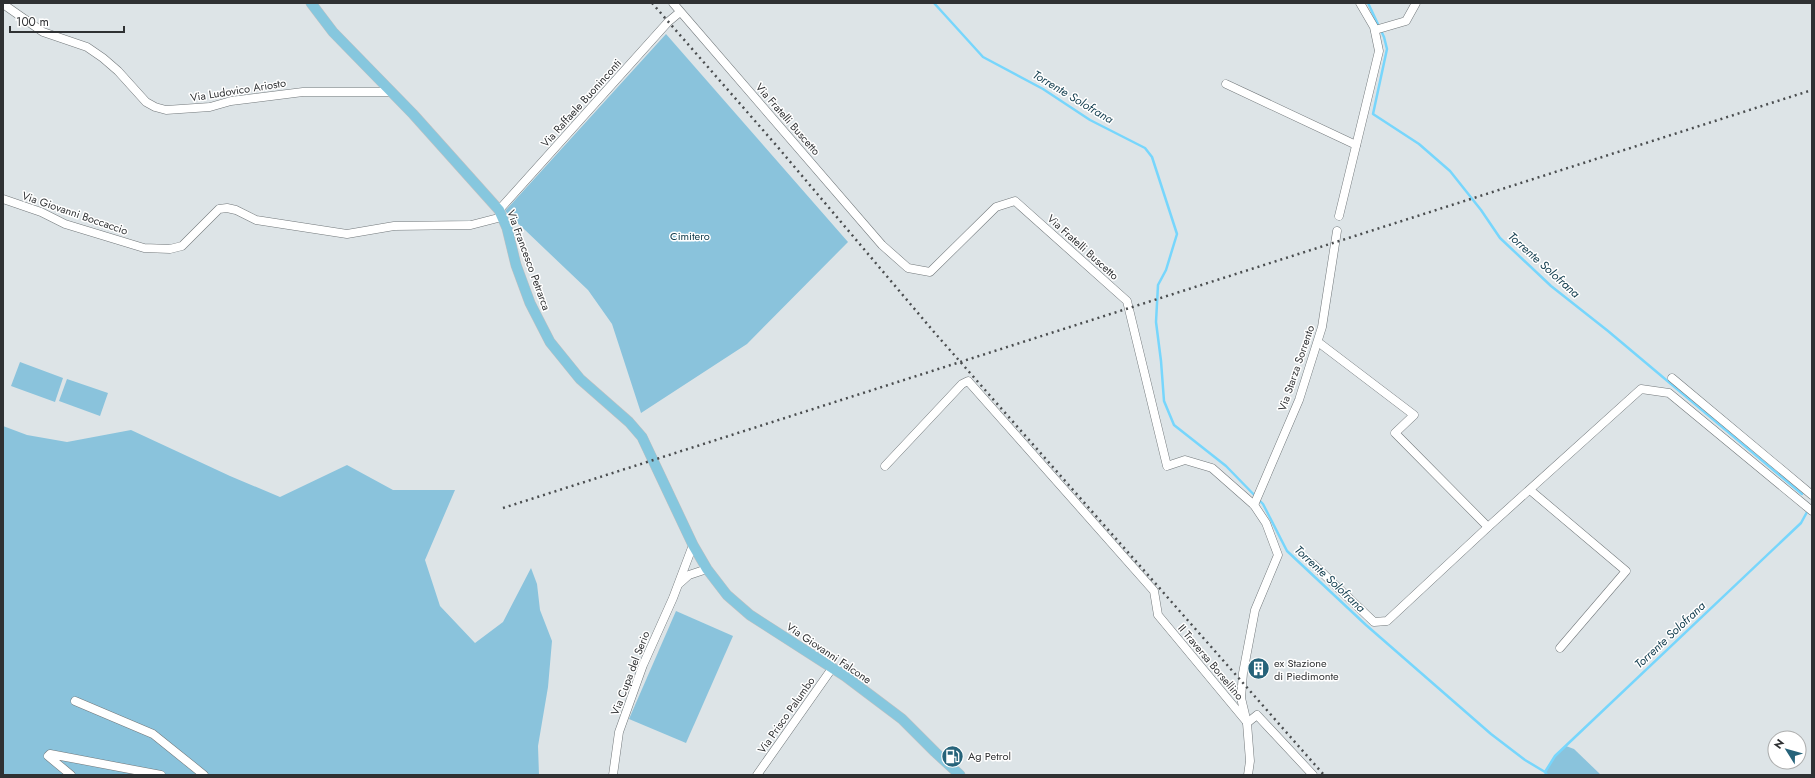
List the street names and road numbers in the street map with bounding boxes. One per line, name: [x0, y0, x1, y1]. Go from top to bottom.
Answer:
street label: Via Raffaele Buoninconti: [537, 55, 625, 151]
street label: Via Ludovico Ariosto: [189, 75, 287, 105]
street label: Via Fratelli Buscetto: [752, 79, 824, 159]
street label: Via Giovanni Boccaccio: [20, 187, 130, 239]
street label: Via Francesco Petrarca: [503, 207, 555, 313]
street label: Via Fratelli Buscetto: [1044, 211, 1122, 283]
street label: Via Starza Sorrento: [1274, 323, 1318, 413]
street label: Via Giovanni Falcone: [783, 619, 875, 688]
street label: II Traversa Borsellino: [1174, 621, 1248, 703]
street label: Via Cupa del Serio: [607, 629, 653, 717]
street label: Via Prisco Palumbo: [754, 673, 818, 757]

